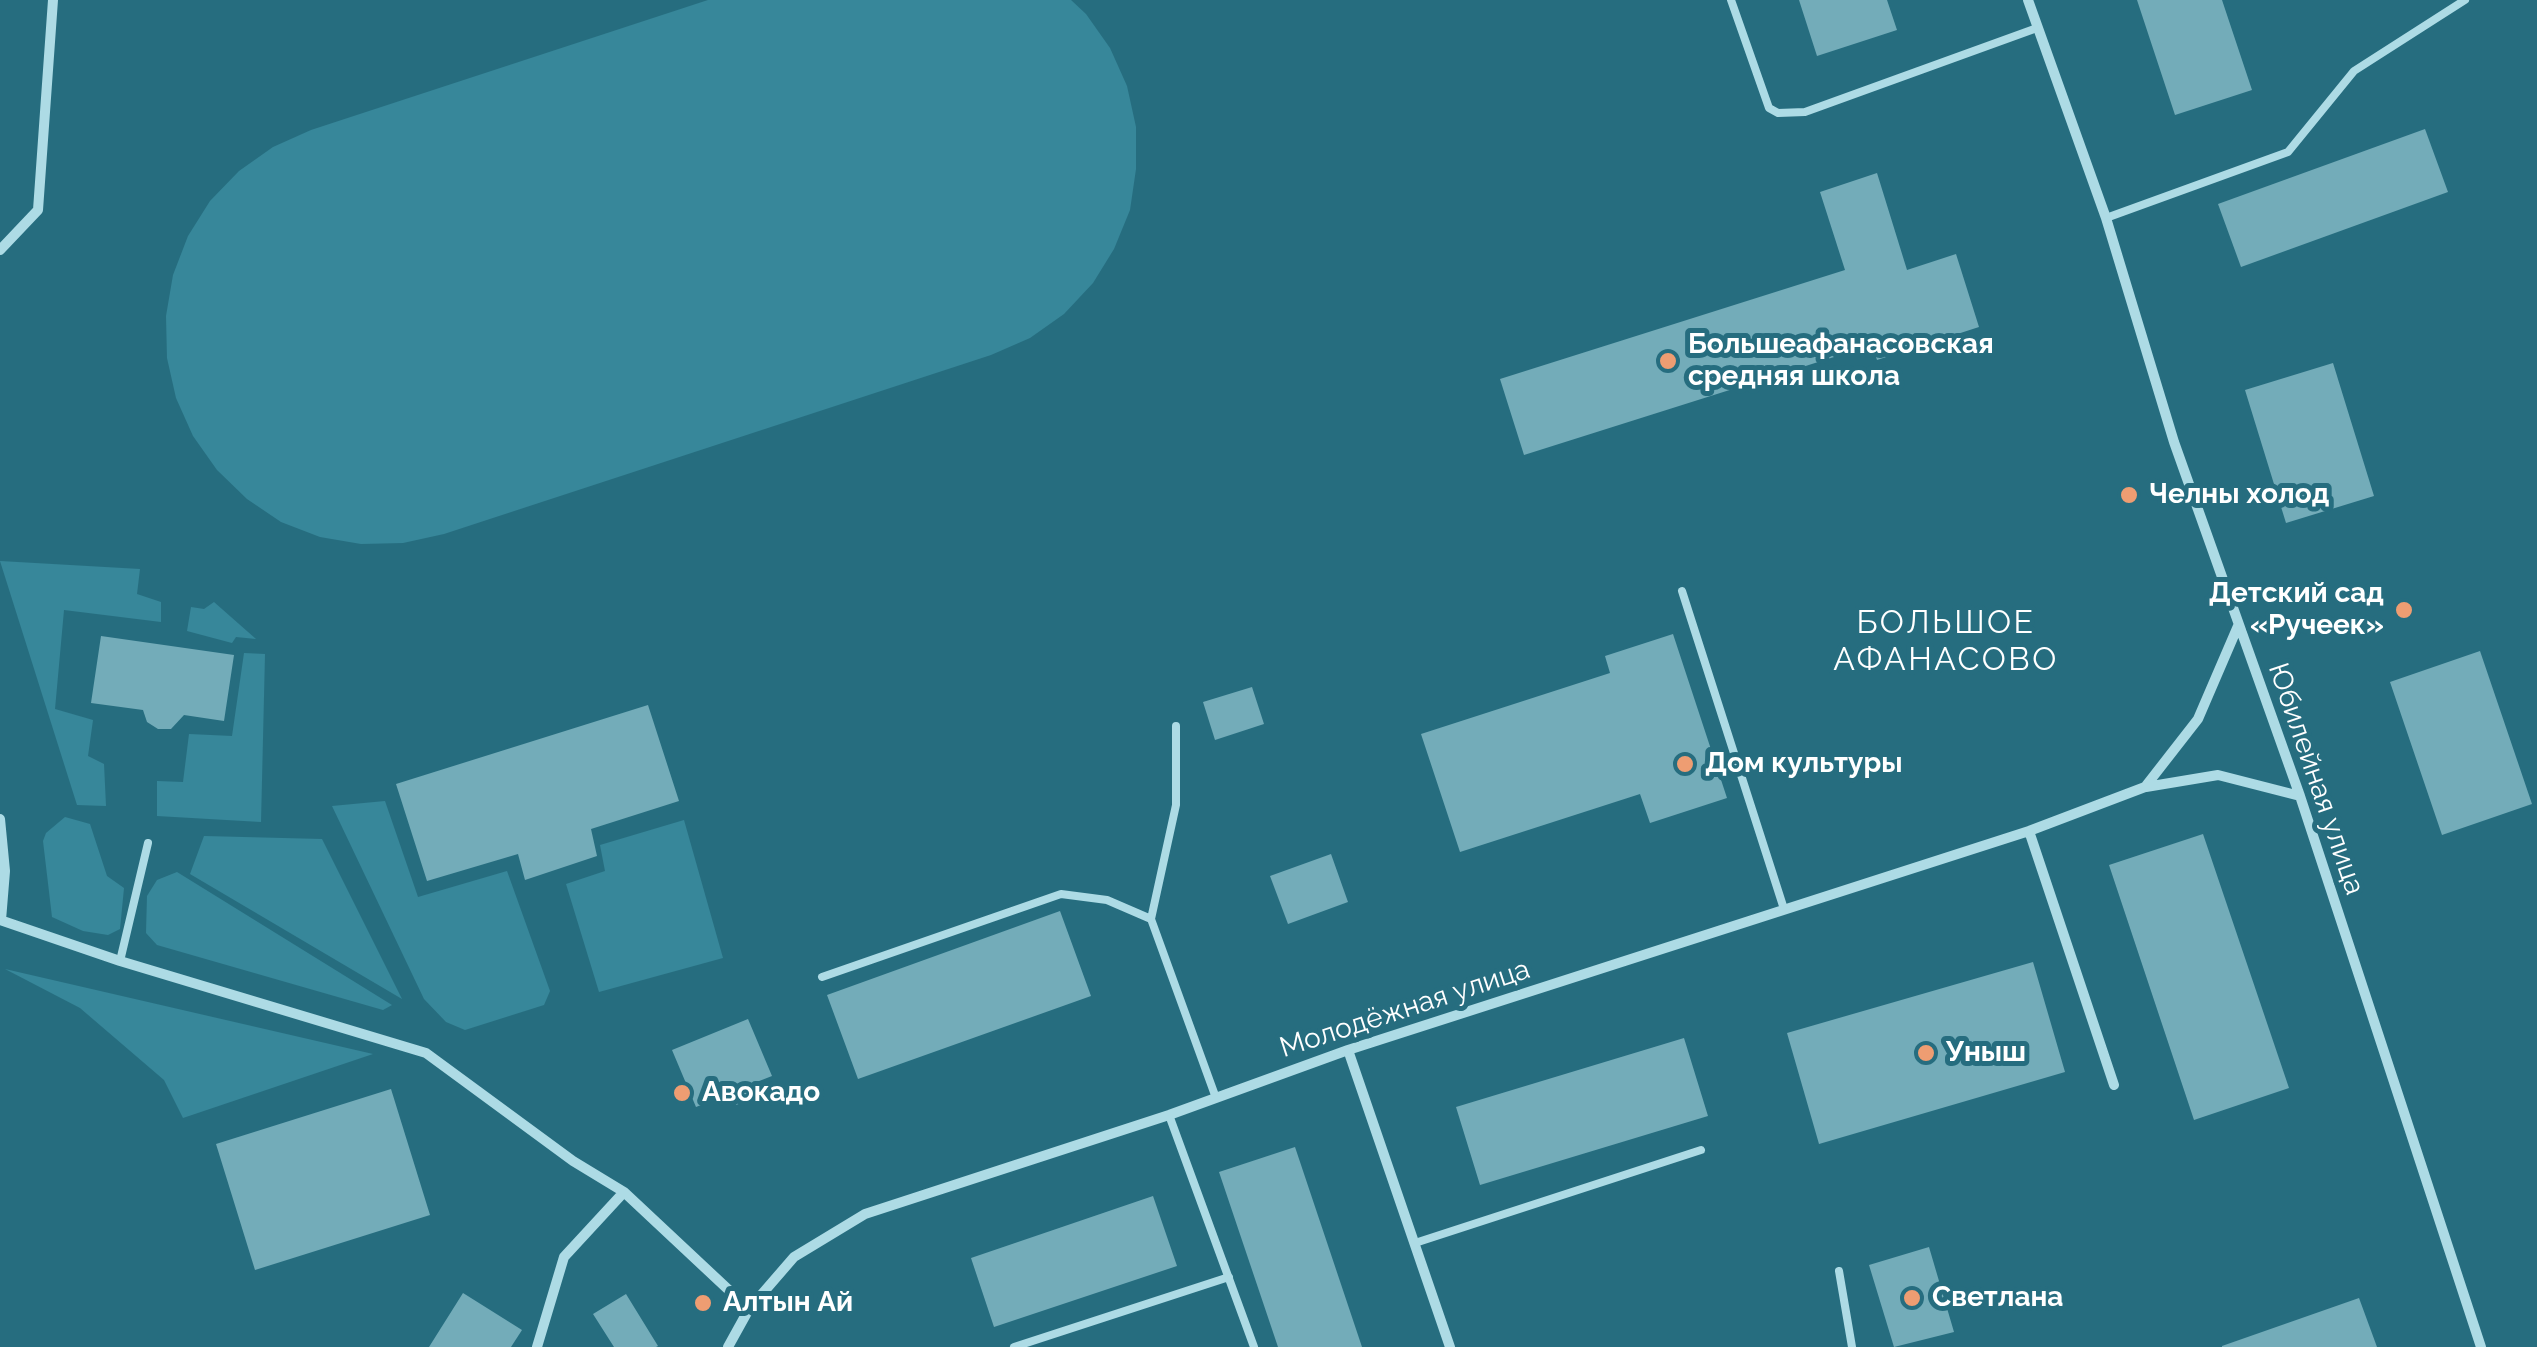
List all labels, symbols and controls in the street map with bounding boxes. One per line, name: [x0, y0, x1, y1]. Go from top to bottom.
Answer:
place label: Большеафанасовская средняя школа: [1688, 328, 1994, 394]
marker: Большеафанасовская средняя школа: [1657, 350, 1679, 372]
place label: Челны холод: [2149, 478, 2329, 512]
marker: Челны холод: [2118, 484, 2140, 506]
place label: Детский сад «Ручеек»: [2209, 577, 2384, 643]
marker: Детский сад «Ручеек»: [2393, 599, 2415, 621]
district label: БОЛЬШОЕ АФАНАСОВО: [1833, 604, 2059, 679]
street label: Юбилейная улица: [2261, 659, 2371, 899]
place label: Дом культуры: [1705, 747, 1902, 781]
marker: Дом культуры: [1674, 753, 1696, 775]
street label: Молодёжная улица: [1276, 953, 1534, 1065]
place label: Уныш: [1946, 1036, 2026, 1070]
marker: Уныш: [1915, 1042, 1937, 1064]
place label: Авокадо: [702, 1076, 820, 1110]
marker: Авокадо: [671, 1082, 693, 1104]
place label: Светлана: [1932, 1281, 2063, 1315]
place label: Алтын Ай: [723, 1286, 853, 1320]
marker: Светлана: [1901, 1287, 1923, 1309]
marker: Алтын Ай: [692, 1292, 714, 1314]

